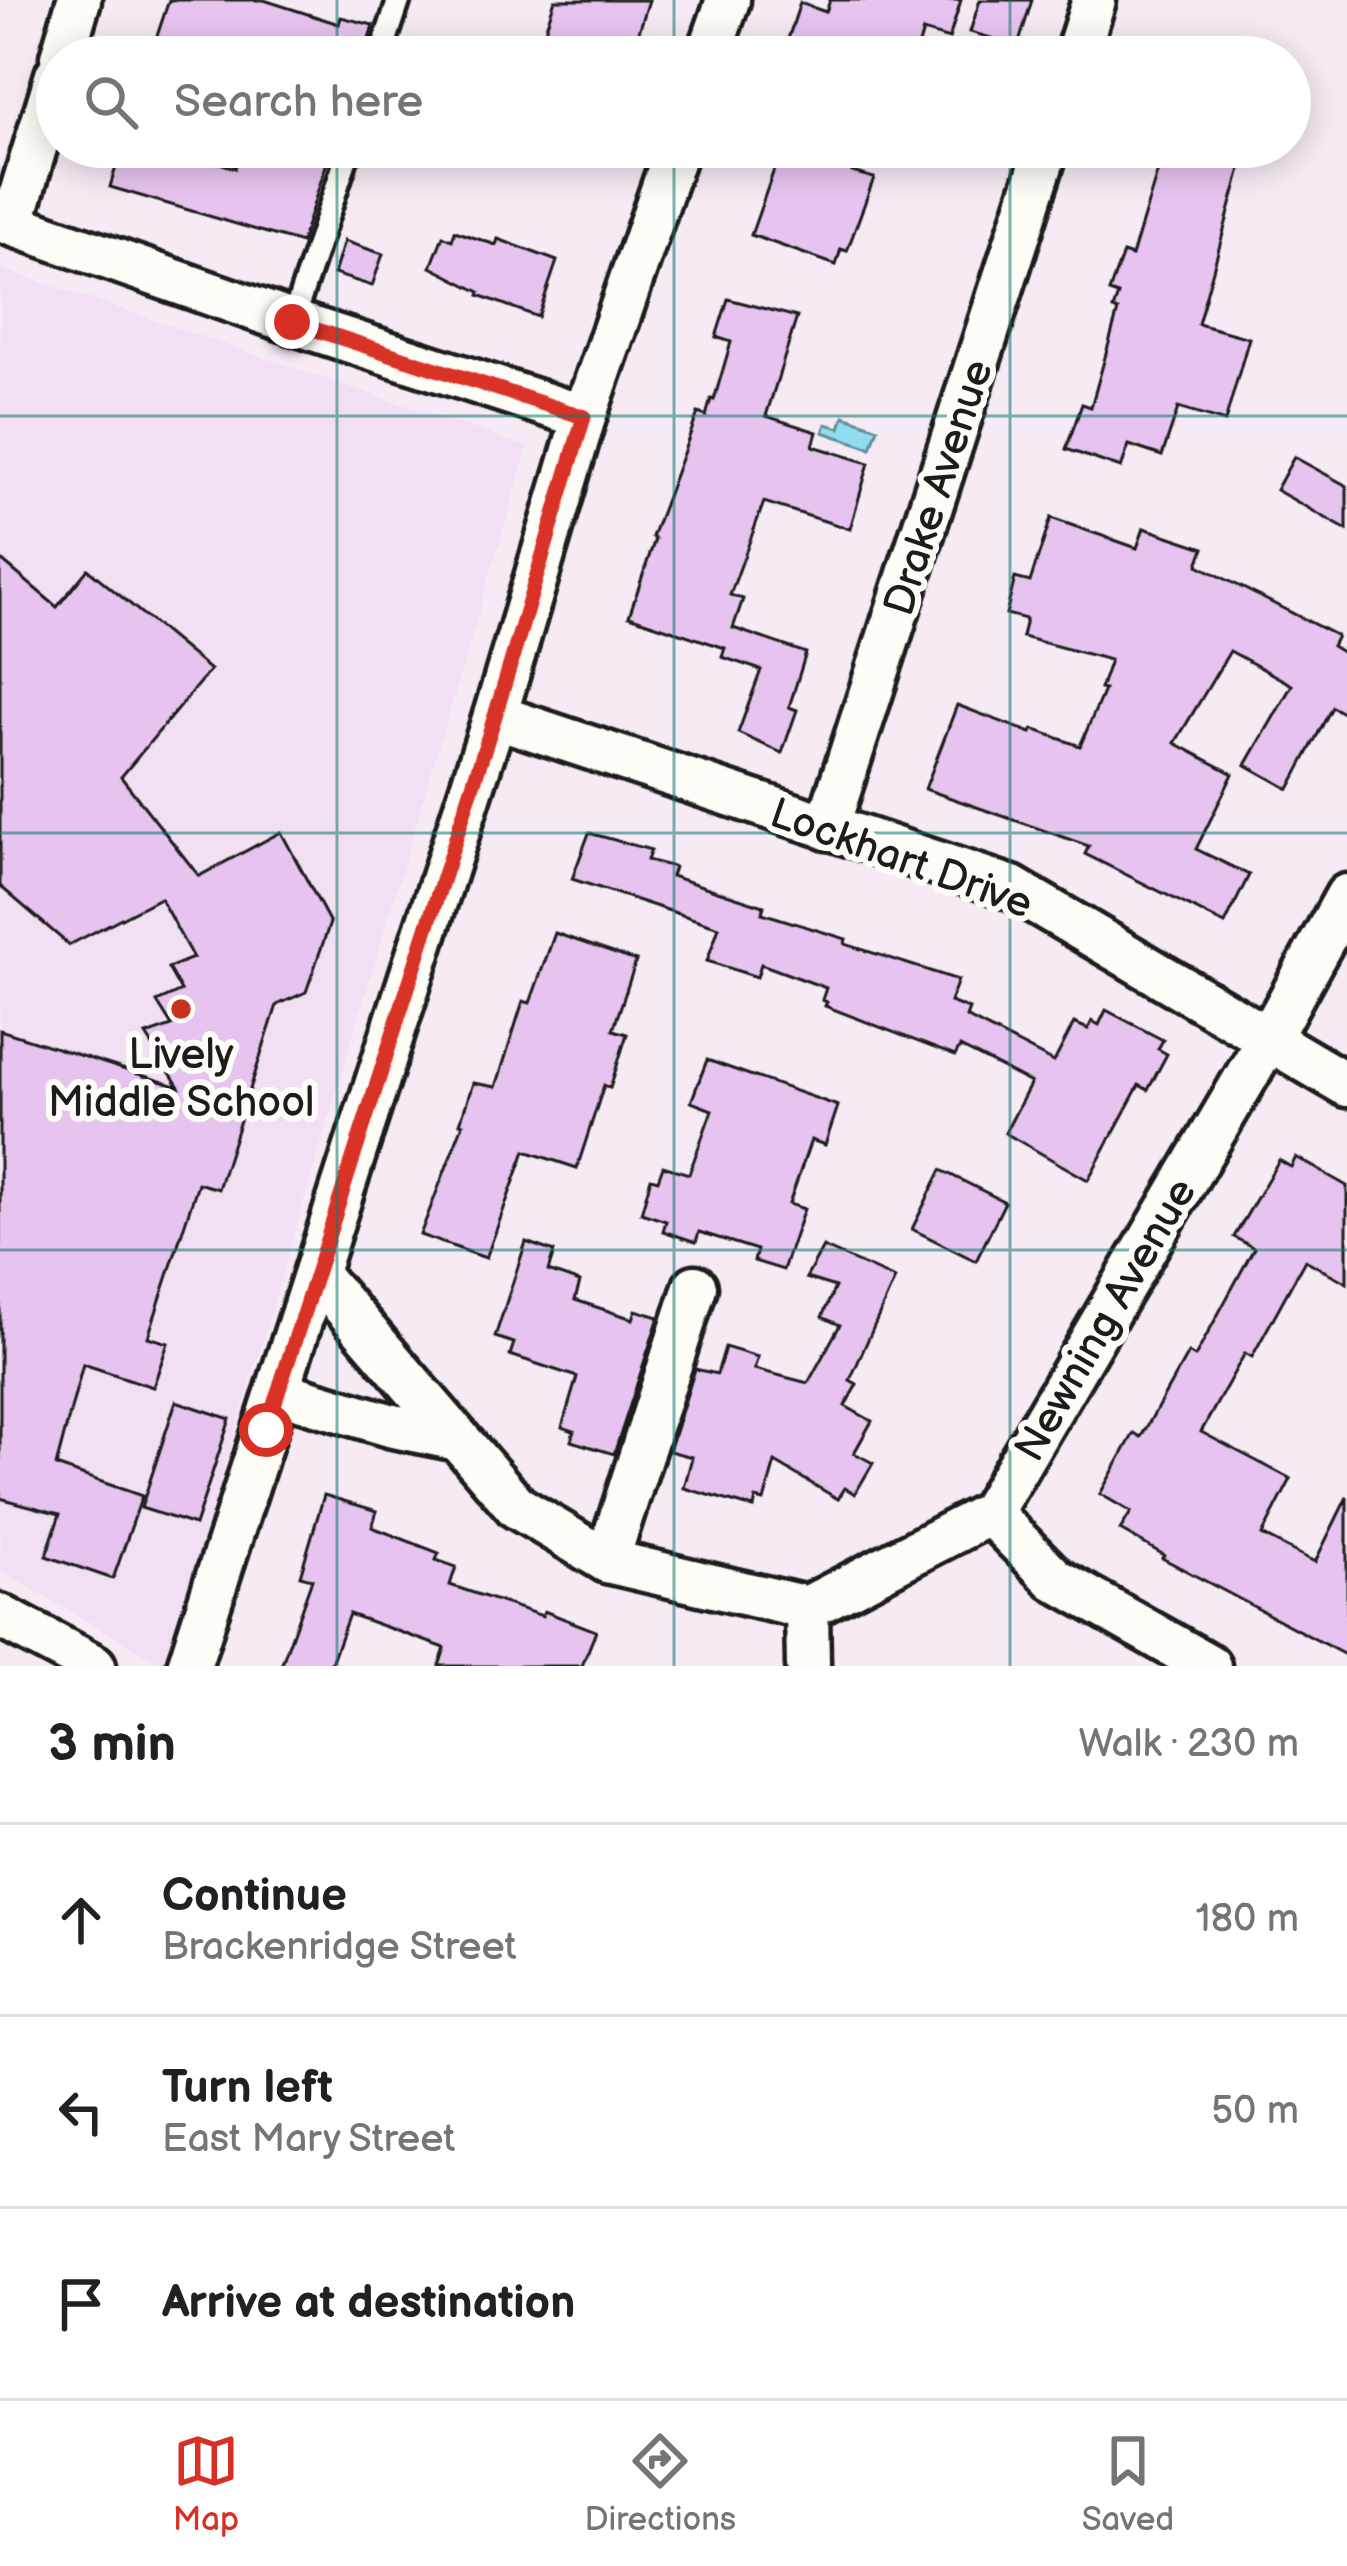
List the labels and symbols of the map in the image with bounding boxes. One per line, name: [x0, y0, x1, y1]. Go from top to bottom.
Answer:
route end: [265, 295, 319, 349]
street label: Drake Avenue: [874, 354, 1005, 622]
street label: Lockhart Drive: [763, 788, 1039, 930]
marker: Lively Middle School: [168, 996, 194, 1022]
place label: Lively Middle School: [48, 1030, 314, 1129]
street label: Newning Avenue: [1004, 1170, 1208, 1471]
route start: [239, 1403, 293, 1457]

